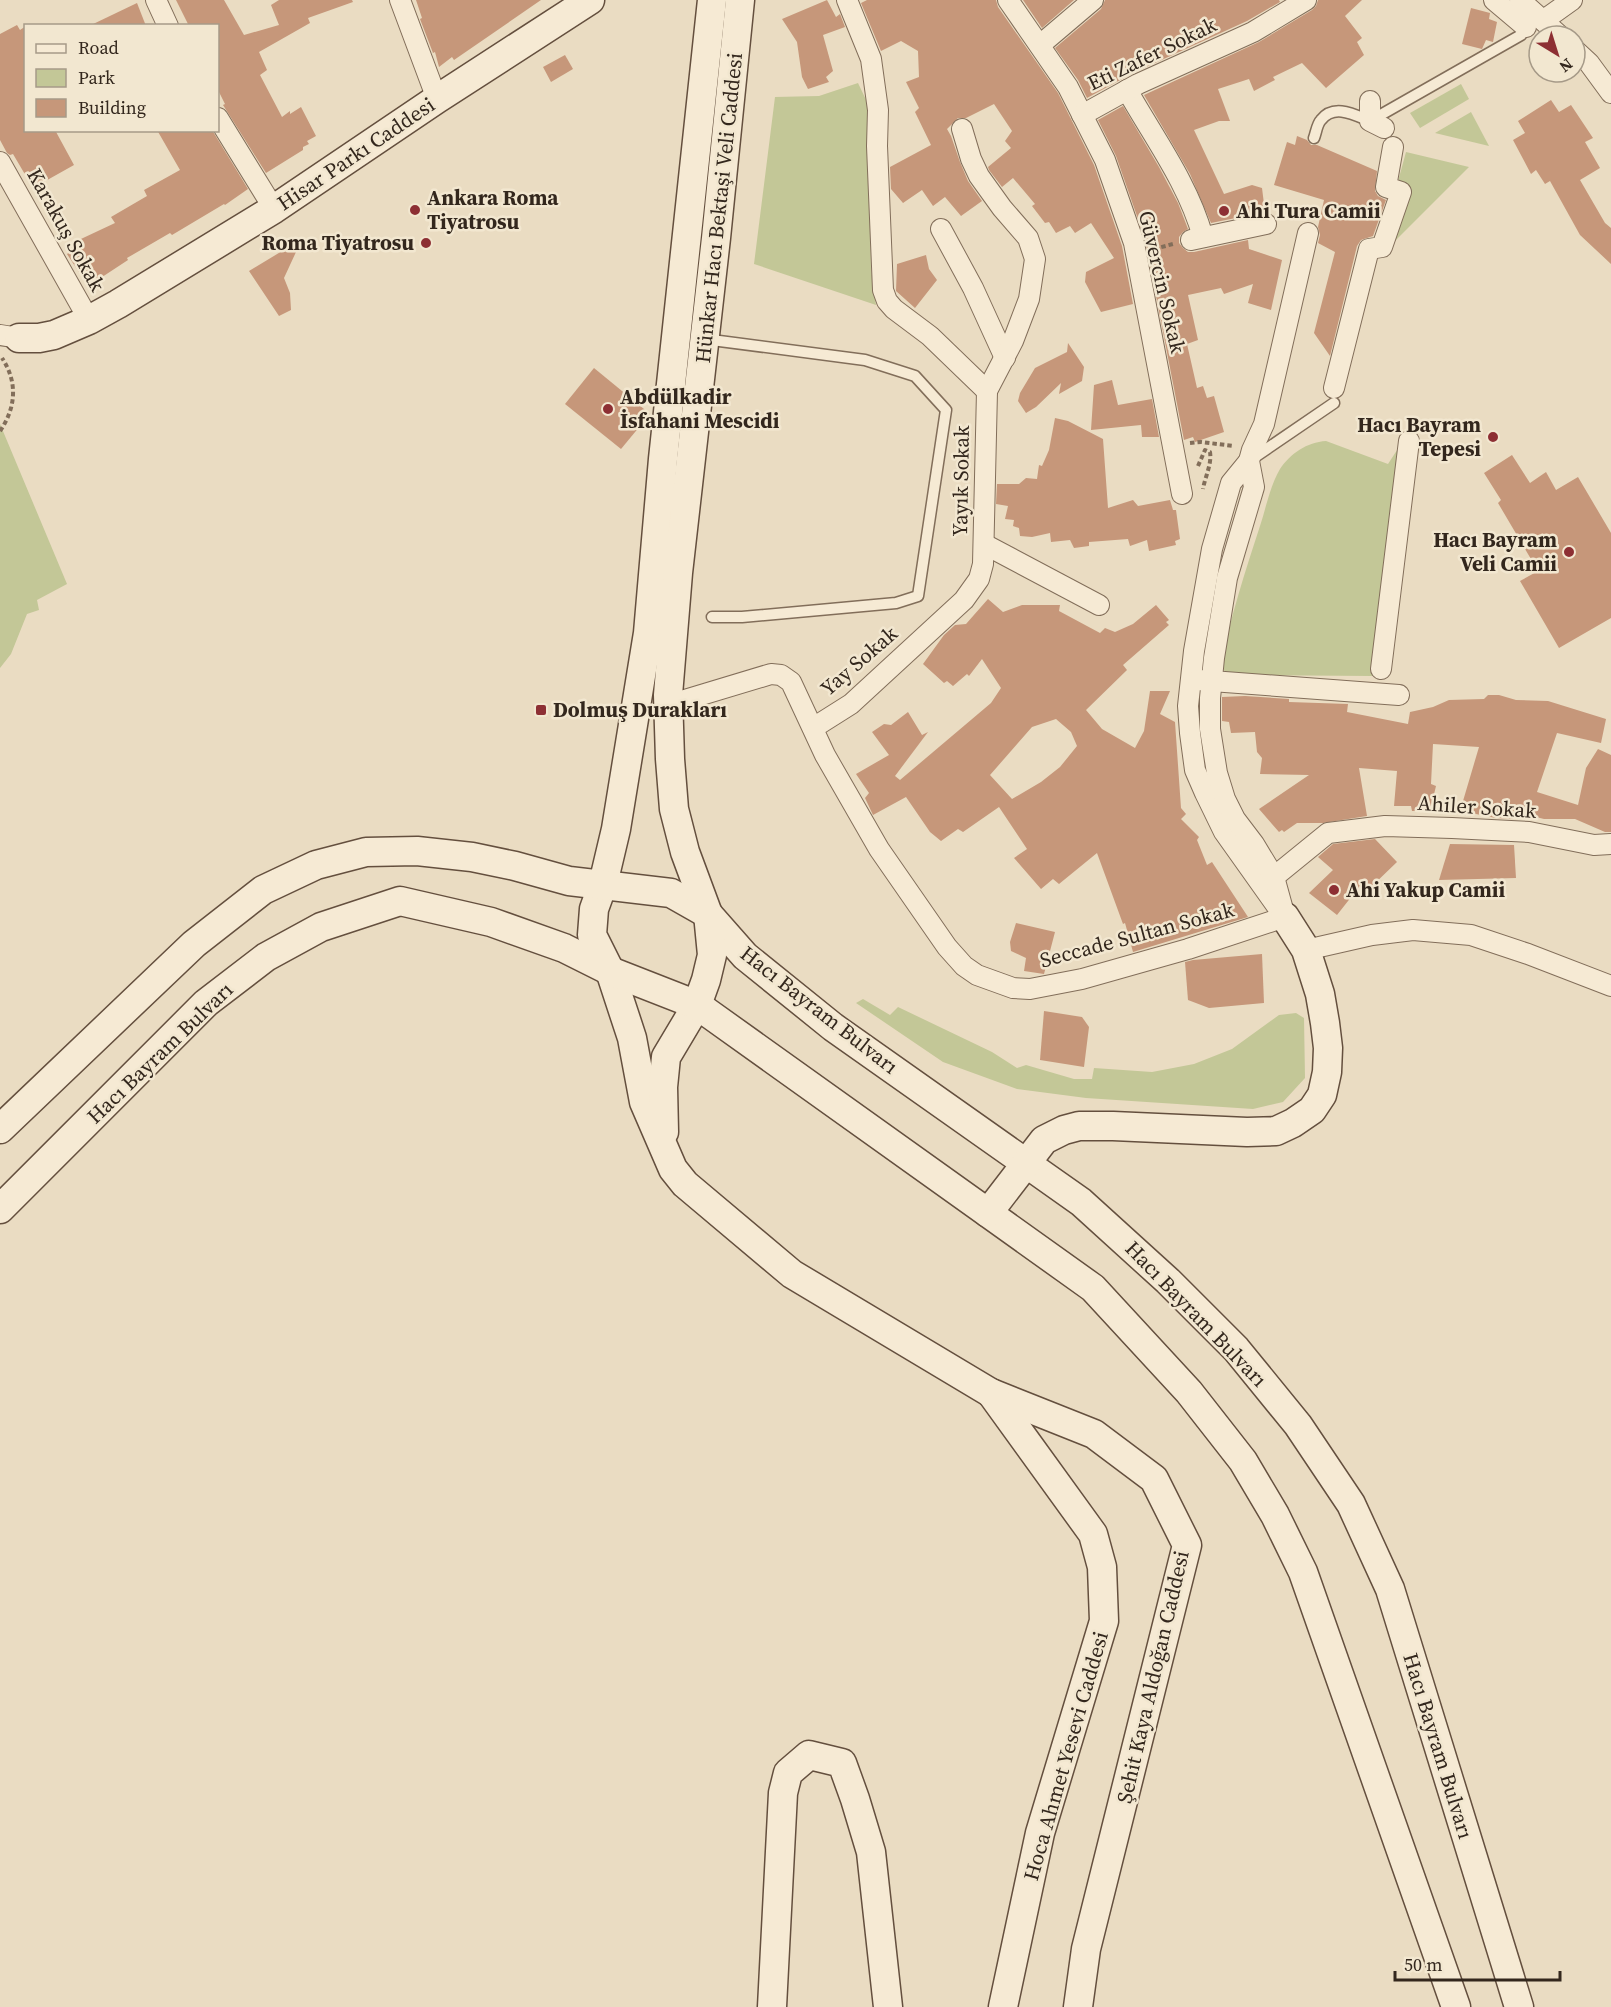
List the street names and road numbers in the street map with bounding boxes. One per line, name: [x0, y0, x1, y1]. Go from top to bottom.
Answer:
street label: Eti Zafer Sokak: [1082, 10, 1222, 97]
street label: Hünkar Hacı Bektaşi Veli Caddesi: [688, 51, 749, 365]
street label: Hisar Parkı Caddesi: [271, 90, 440, 217]
street label: Karakuş Sokak: [20, 163, 113, 297]
street label: Güvercin Sokak: [1132, 208, 1193, 357]
street label: Yayık Sokak: [945, 425, 976, 537]
street label: Yay Sokak: [814, 619, 904, 702]
street label: Ahiler Sokak: [1417, 788, 1538, 825]
street label: Seccade Sultan Sokak: [1037, 895, 1238, 974]
street label: Hacı Bayram Bulvarı: [734, 939, 904, 1080]
street label: Hacı Bayram Bulvarı: [80, 975, 239, 1130]
street label: Hacı Bayram Bulvarı: [1119, 1234, 1274, 1393]
street label: Şehit Kaya Aldoğan Caddesi: [1109, 1548, 1196, 1806]
street label: Hoca Ahmet Yesevi Caddesi: [1016, 1628, 1115, 1884]
street label: Hacı Bayram Bulvarı: [1396, 1649, 1481, 1842]

